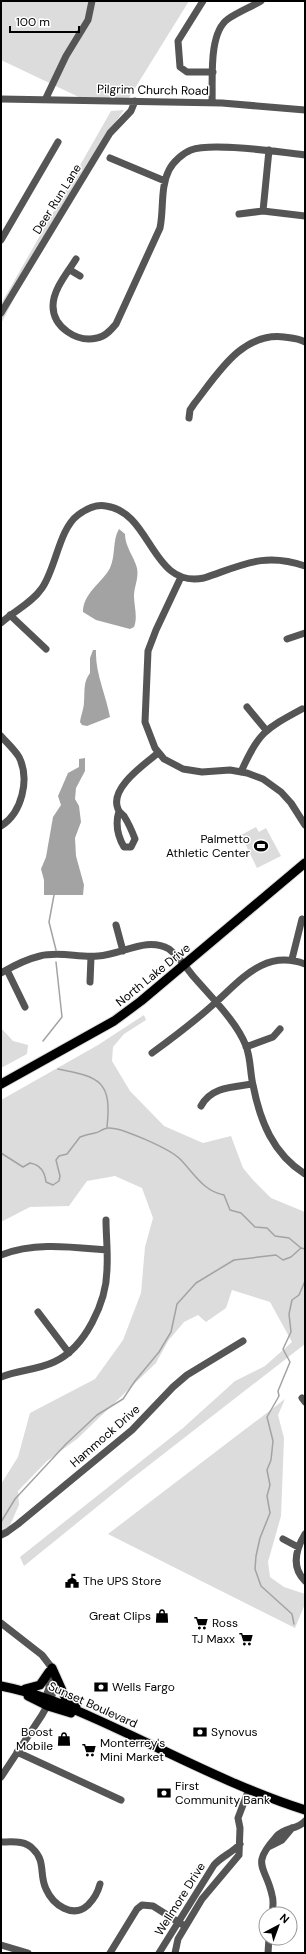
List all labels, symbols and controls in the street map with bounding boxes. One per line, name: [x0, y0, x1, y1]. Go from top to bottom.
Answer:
scale bar: [10, 8, 79, 34]
text: 100 m: [16, 14, 50, 30]
street label: Pilgrim Church Road: [97, 81, 209, 99]
street label: Deer Run Lane: [29, 161, 85, 237]
place label: Palmetto Athletic Center: [166, 831, 251, 861]
sports icon: Palmetto Athletic Center: [253, 838, 269, 854]
street label: North Lake Drive: [112, 940, 194, 1010]
street label: Hammock Drive: [67, 1401, 143, 1471]
public building icon: The UPS Store: [64, 1573, 80, 1589]
place label: The UPS Store: [83, 1573, 161, 1589]
place label: Great Clips: [89, 1608, 151, 1624]
shop icon: Great Clips: [154, 1608, 170, 1624]
supermarket icon: Ross: [193, 1615, 209, 1631]
place label: Ross: [212, 1615, 238, 1631]
place label: TJ Maxx: [192, 1631, 235, 1647]
supermarket icon: TJ Maxx: [238, 1631, 254, 1647]
street label: Sunset Boulevard: [46, 1678, 140, 1732]
bank icon: Wells Fargo: [93, 1679, 109, 1695]
place label: Wells Fargo: [112, 1679, 175, 1695]
place label: Boost Mobile: [16, 1724, 53, 1754]
bank icon: Synovus: [192, 1724, 208, 1740]
place label: Synovus: [211, 1724, 258, 1740]
shop icon: Boost Mobile: [56, 1731, 72, 1747]
place label: Monterrey's Mini Market: [100, 1735, 165, 1765]
supermarket icon: Monterrey's Mini Market: [81, 1742, 97, 1758]
place label: First Community Bank: [175, 1778, 270, 1808]
bank icon: First Community Bank: [156, 1785, 172, 1801]
street label: Wellmore Drive: [151, 1859, 209, 1939]
north arrow: [258, 1906, 298, 1946]
text: N: [277, 1911, 292, 1926]

